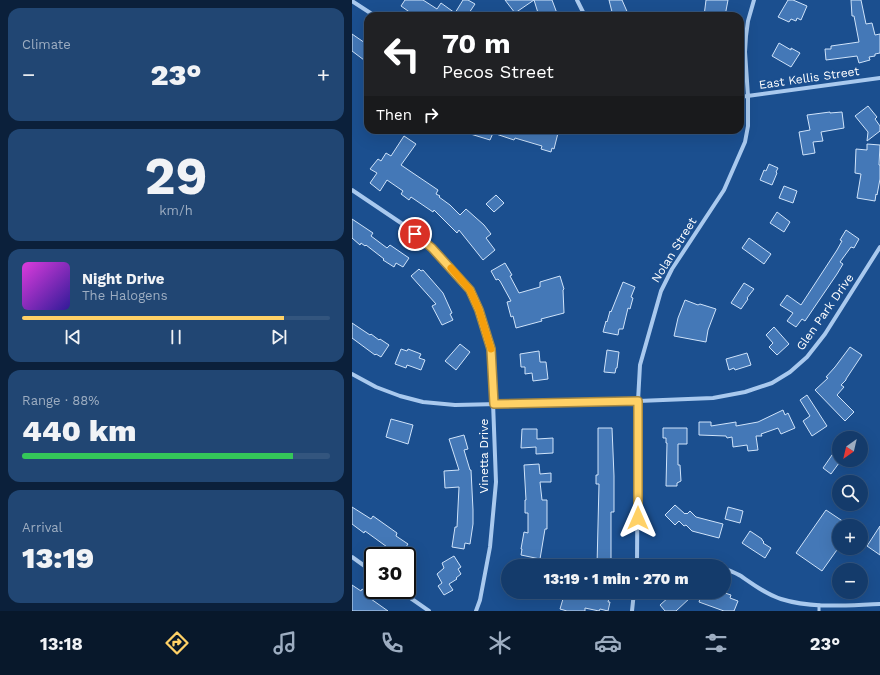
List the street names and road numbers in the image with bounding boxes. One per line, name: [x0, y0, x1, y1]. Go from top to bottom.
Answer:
street label: East Kellis Street: [758, 64, 860, 92]
street label: Nolan Street: [648, 215, 700, 285]
street label: Glen Park Drive: [793, 271, 857, 353]
street label: Vinetta Drive: [477, 418, 491, 493]

